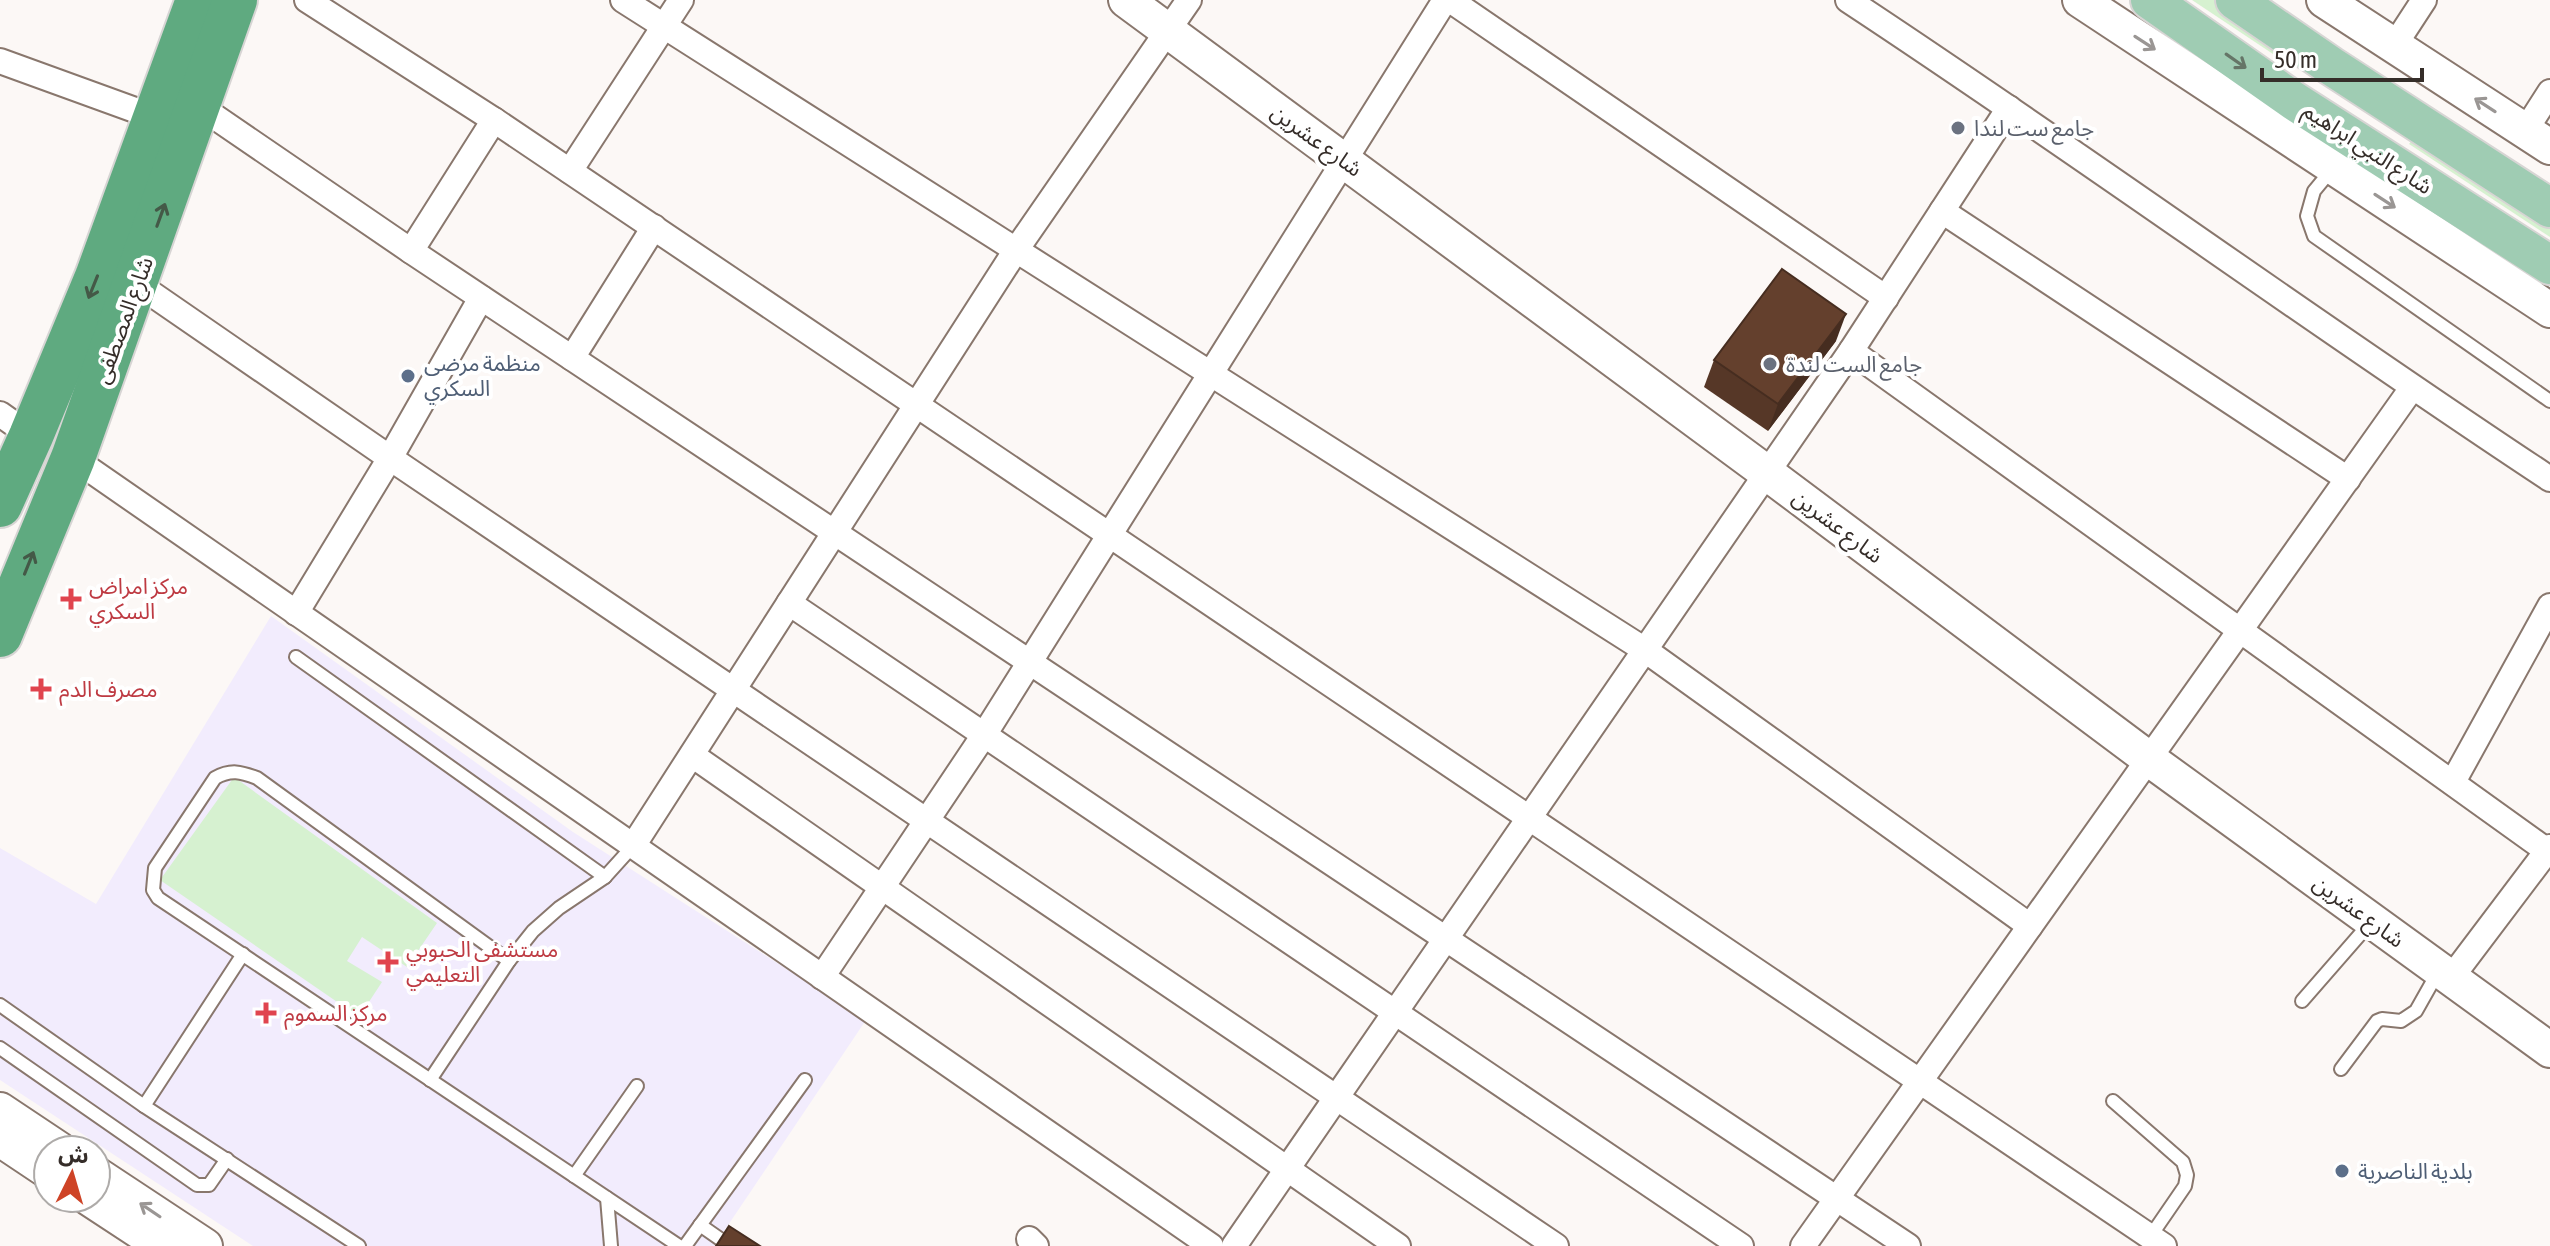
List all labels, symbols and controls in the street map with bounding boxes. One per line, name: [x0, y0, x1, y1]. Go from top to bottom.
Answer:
scale bar: [2262, 32, 2422, 82]
one-way arrow: [2133, 35, 2156, 51]
text: 50 m: [2274, 46, 2317, 73]
one-way arrow: [2225, 53, 2247, 69]
one-way arrow: [2474, 96, 2496, 113]
street label: شارع النبي ابراهيم: [2296, 97, 2438, 203]
street label: شارع عشرين: [1264, 98, 1368, 185]
place label: جامع ست لندا: [1974, 115, 2094, 145]
marker: جامع ست لندا: [1949, 119, 1967, 137]
one-way arrow: [2374, 193, 2396, 210]
one-way arrow: [154, 202, 169, 227]
street label: شارع المصطفى: [88, 253, 162, 388]
one-way arrow: [84, 274, 99, 299]
place label: منظمة مرضى السكري: [424, 350, 541, 405]
place label: جامع الست لندة: [1786, 351, 1922, 381]
marker: جامع الست لندة: [1761, 355, 1779, 373]
marker: منظمة مرضى السكري: [399, 367, 417, 385]
street label: شارع عشرين: [1785, 484, 1888, 572]
one-way arrow: [23, 551, 38, 576]
place label: مركز امراض السكري: [89, 573, 188, 628]
marker: مركز امراض السكري: [60, 588, 82, 610]
place label: مصرف الدم: [59, 676, 157, 706]
marker: مصرف الدم: [30, 678, 52, 700]
street label: شارع عشرين: [2306, 869, 2410, 956]
place label: مستشفى الحبوبي التعليمي: [406, 936, 558, 991]
marker: مستشفى الحبوبي التعليمي: [377, 951, 399, 973]
place label: مركز السموم: [284, 1000, 388, 1030]
marker: مركز السموم: [255, 1002, 277, 1024]
north arrow: [32, 1134, 112, 1214]
text: ش: [58, 1140, 90, 1168]
place label: بلدية الناصرية: [2358, 1158, 2473, 1184]
marker: بلدية الناصرية: [2333, 1162, 2351, 1180]
one-way arrow: [140, 1202, 162, 1218]

